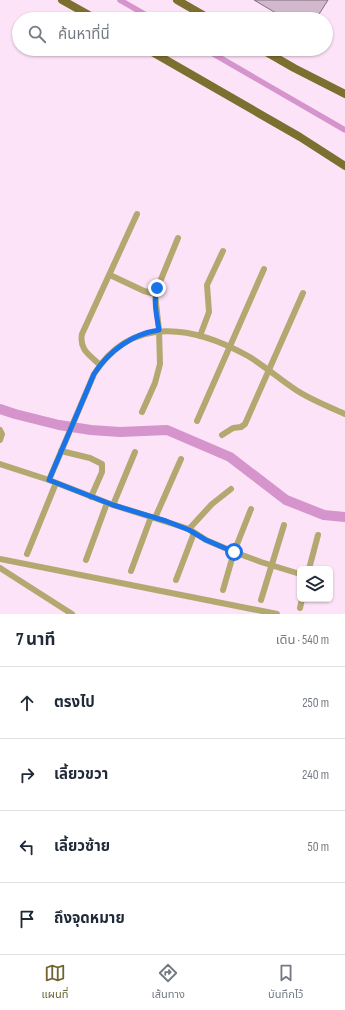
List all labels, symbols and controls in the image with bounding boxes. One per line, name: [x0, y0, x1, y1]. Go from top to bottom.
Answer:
search box: [12, 12, 333, 56]
icon: search: [26, 23, 48, 45]
text: ค้นหาที่นี่: [58, 25, 110, 44]
route end: [148, 279, 166, 297]
route start: [225, 543, 243, 561]
map controls: [297, 566, 333, 602]
button: layers: [297, 566, 333, 602]
text: 7 นาที: [16, 630, 55, 650]
text: เดิน · 540 m: [276, 632, 329, 648]
icon: ahead: [16, 692, 38, 714]
text: ตรงไป: [54, 693, 95, 712]
text: 250 m: [302, 695, 329, 711]
icon: right: [16, 764, 38, 786]
text: เลี้ยวขวา: [54, 765, 108, 784]
text: 240 m: [302, 767, 329, 783]
icon: left: [16, 836, 38, 858]
text: เลี้ยวซ้าย: [54, 837, 110, 856]
text: 50 m: [308, 839, 329, 855]
icon: arrive: [16, 908, 38, 930]
text: ถึงจุดหมาย: [54, 909, 125, 928]
tab: แผนที่: [42, 962, 68, 1003]
tab: เส้นทาง: [152, 962, 185, 1003]
tab: บันทึกไว้: [268, 962, 303, 1003]

